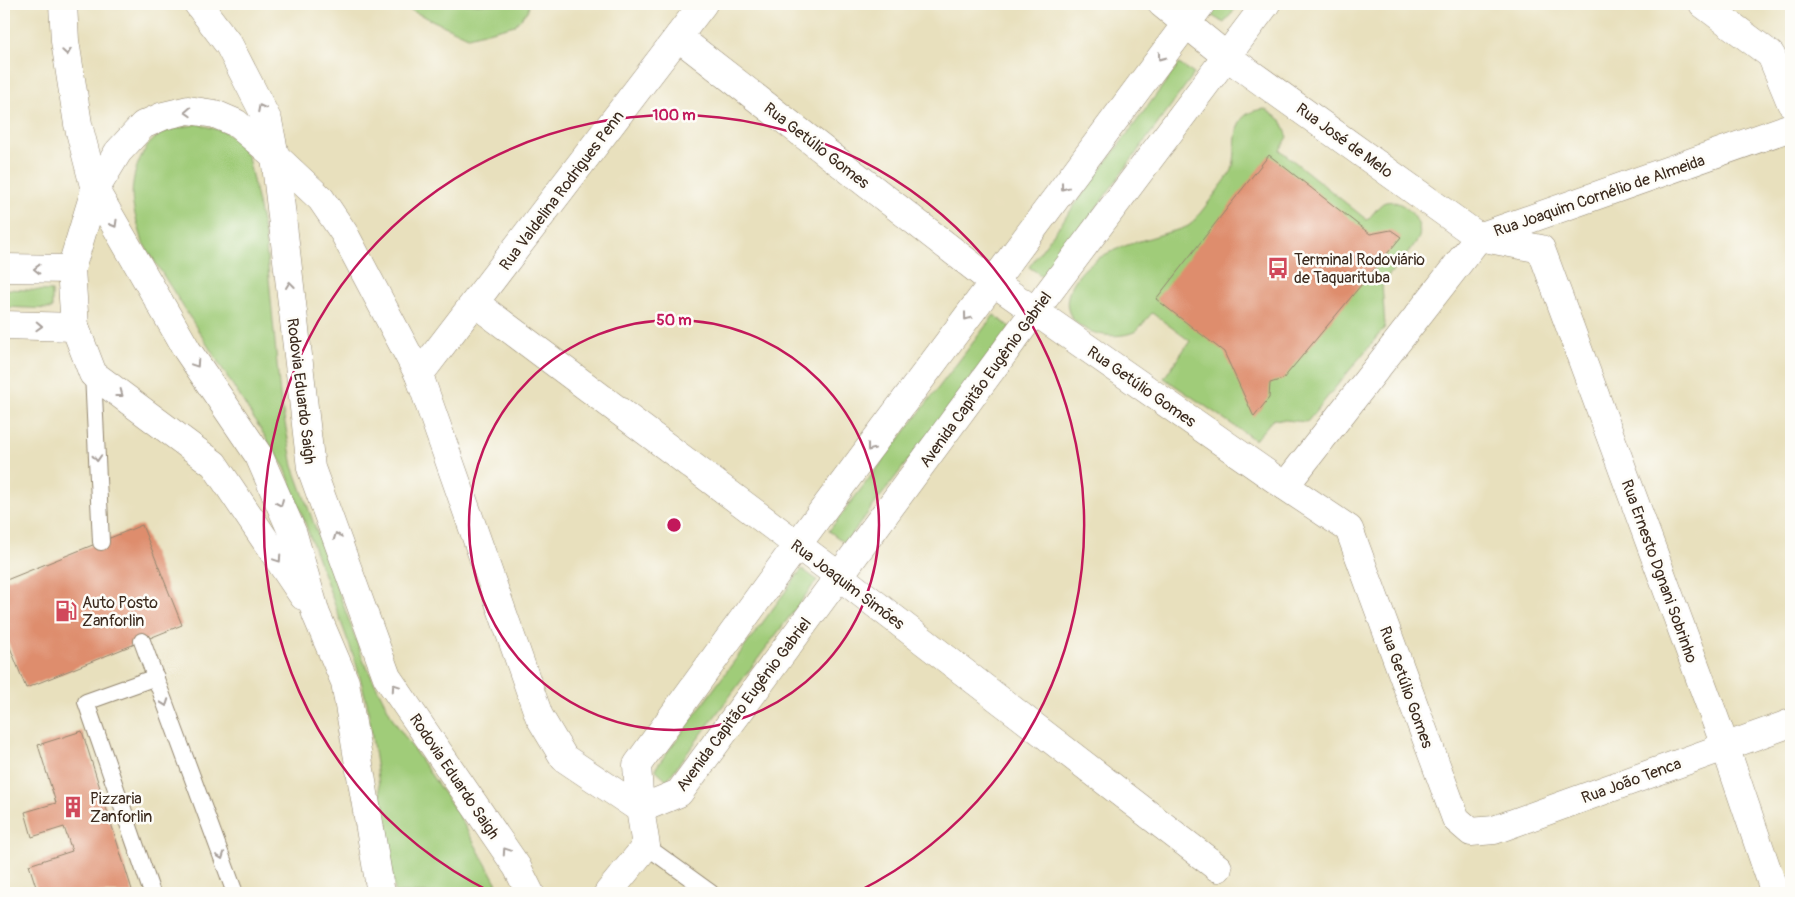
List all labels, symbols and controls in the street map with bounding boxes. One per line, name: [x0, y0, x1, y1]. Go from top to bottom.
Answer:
one-way arrow: [61, 48, 71, 57]
one-way arrow: [1158, 51, 1167, 61]
street label: Rua Getúlio Gomes: [760, 98, 873, 193]
street label: Rua José de Melo: [1292, 99, 1397, 183]
one-way arrow: [257, 104, 267, 113]
one-way arrow: [183, 106, 191, 117]
text: 100 m: [653, 106, 695, 125]
street label: Rua Valdelina Rodrigues Penn: [495, 107, 628, 274]
street label: Rua Joaquim Cornélio de Almeida: [1491, 150, 1707, 242]
one-way arrow: [1061, 181, 1070, 191]
one-way arrow: [108, 219, 118, 228]
place label: Terminal Rodoviário de Taquarituba: [1294, 250, 1425, 288]
bus stop icon: Terminal Rodoviário de Taquarituba: [1265, 255, 1291, 281]
one-way arrow: [33, 264, 41, 274]
one-way arrow: [285, 281, 296, 289]
street label: Avenida Capitão Eugênio Gabriel: [915, 288, 1056, 471]
text: 50 m: [657, 311, 691, 330]
one-way arrow: [964, 311, 973, 321]
street label: Rodovia Eduardo Saigh: [282, 317, 320, 465]
one-way arrow: [36, 321, 44, 331]
street label: Rua Getúlio Gomes: [1083, 342, 1200, 432]
one-way arrow: [190, 359, 200, 368]
one-way arrow: [114, 388, 124, 397]
one-way arrow: [867, 442, 875, 451]
one-way arrow: [92, 454, 102, 462]
street label: Rua Ernesto Dgnani Sobrinho: [1617, 477, 1702, 666]
one-way arrow: [273, 498, 284, 507]
centre of rings: [665, 516, 683, 534]
one-way arrow: [333, 532, 343, 541]
street label: Rua Joaquim Simões: [787, 535, 908, 634]
one-way arrow: [272, 554, 282, 563]
place label: Auto Posto Zanforlin: [82, 593, 158, 631]
fuel station icon: Auto Posto Zanforlin: [53, 598, 79, 624]
street label: Avenida Capitão Eugênio Gabriel: [672, 614, 816, 795]
street label: Rua Getúlio Gomes: [1375, 624, 1437, 751]
one-way arrow: [392, 684, 401, 693]
one-way arrow: [159, 698, 169, 707]
street label: Rodovia Eduardo Saigh: [405, 710, 504, 843]
street label: Rua João Tenca: [1579, 754, 1684, 808]
place label: Pizzaria Zanforlin: [90, 789, 152, 827]
building icon: Pizzaria Zanforlin: [60, 794, 86, 820]
one-way arrow: [503, 847, 512, 856]
one-way arrow: [215, 851, 225, 859]

